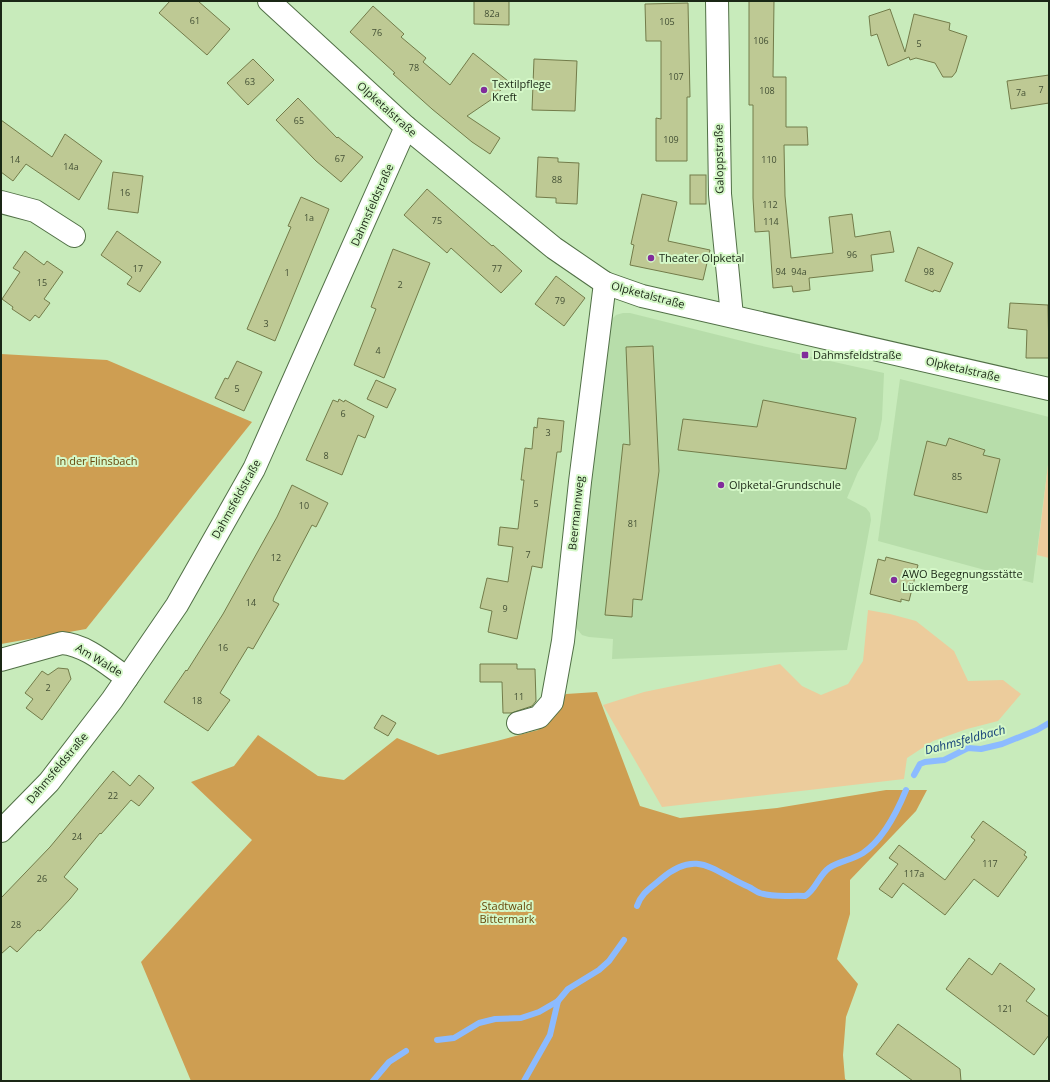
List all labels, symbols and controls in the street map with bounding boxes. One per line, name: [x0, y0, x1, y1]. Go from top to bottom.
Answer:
house number: 82a: [484, 7, 500, 20]
house number: 61: [190, 14, 200, 27]
house number: 105: [659, 15, 675, 28]
house number: 76: [372, 26, 382, 39]
house number: 106: [753, 34, 769, 47]
house number: 5: [916, 37, 922, 50]
house number: 78: [409, 61, 419, 74]
house number: 107: [668, 70, 684, 83]
house number: 63: [245, 75, 255, 88]
place label: Textilpflege Kreft: [492, 76, 551, 104]
street label: Olpketalstraße: [354, 78, 420, 140]
house number: 7: [1038, 83, 1044, 96]
house number: 108: [759, 84, 775, 97]
marker: Textilpflege Kreft: [479, 85, 489, 95]
house number: 7a: [1016, 86, 1026, 99]
house number: 65: [294, 114, 304, 127]
street label: Galoppstraße: [710, 124, 727, 194]
house number: 109: [663, 133, 679, 146]
house number: 67: [335, 152, 345, 165]
house number: 14: [10, 153, 20, 166]
house number: 110: [761, 153, 777, 166]
house number: 14a: [63, 160, 79, 173]
street label: Dahmsfeldstraße: [347, 161, 396, 248]
house number: 88: [552, 173, 562, 186]
house number: 16: [120, 186, 130, 199]
house number: 112: [762, 198, 778, 211]
house number: 1a: [304, 211, 314, 224]
house number: 75: [432, 214, 442, 227]
house number: 114: [763, 215, 779, 228]
house number: 96: [847, 248, 857, 261]
place label: Theater Olpketal: [659, 250, 744, 265]
marker: Theater Olpketal: [646, 253, 656, 263]
house number: 17: [133, 262, 143, 275]
house number: 77: [492, 262, 502, 275]
house number: 94: [776, 265, 786, 278]
house number: 94a: [791, 265, 807, 278]
house number: 98: [924, 265, 934, 278]
house number: 1: [284, 266, 290, 279]
house number: 15: [37, 276, 47, 289]
street label: Olpketalstraße: [610, 277, 687, 312]
house number: 2: [397, 278, 403, 291]
house number: 79: [555, 294, 565, 307]
house number: 3: [263, 317, 269, 330]
house number: 4: [375, 344, 381, 357]
place label: Dahmsfeldstraße: [813, 347, 901, 362]
marker: Dahmsfeldstraße: [800, 350, 810, 360]
street label: Olpketalstraße: [925, 353, 1002, 384]
house number: 5: [234, 382, 240, 395]
house number: 6: [340, 407, 346, 420]
house number: 3: [545, 426, 551, 439]
house number: 8: [323, 449, 329, 462]
park label: In der Flinsbach: [56, 453, 138, 468]
street label: Dahmsfeldstraße: [208, 456, 264, 541]
house number: 85: [952, 470, 962, 483]
street label: Beermannweg: [564, 475, 587, 551]
place label: Olpketal-Grundschule: [729, 477, 841, 492]
marker: Olpketal-Grundschule: [716, 480, 726, 490]
house number: 5: [533, 497, 539, 510]
house number: 10: [299, 499, 309, 512]
house number: 81: [628, 517, 638, 530]
house number: 7: [525, 548, 531, 561]
house number: 12: [271, 551, 281, 564]
place label: AWO Begegnungsstätte Lücklemberg: [902, 566, 1023, 594]
marker: AWO Begegnungsstätte Lücklemberg: [889, 575, 899, 585]
house number: 14: [246, 596, 256, 609]
house number: 9: [502, 602, 508, 615]
street label: Am Walde: [73, 640, 125, 679]
house number: 16: [218, 641, 228, 654]
house number: 2: [45, 681, 51, 694]
house number: 11: [514, 690, 524, 703]
house number: 18: [192, 694, 202, 707]
water label: Dahmsfeldbach: [923, 721, 1007, 758]
street label: Dahmsfeldstraße: [22, 729, 91, 806]
house number: 22: [108, 789, 118, 802]
house number: 24: [72, 830, 82, 843]
house number: 117: [982, 857, 998, 870]
house number: 117a: [904, 867, 924, 880]
house number: 26: [37, 872, 47, 885]
park label: Stadtwald Bittermark: [480, 898, 535, 926]
house number: 28: [11, 918, 21, 931]
house number: 121: [997, 1002, 1013, 1015]

